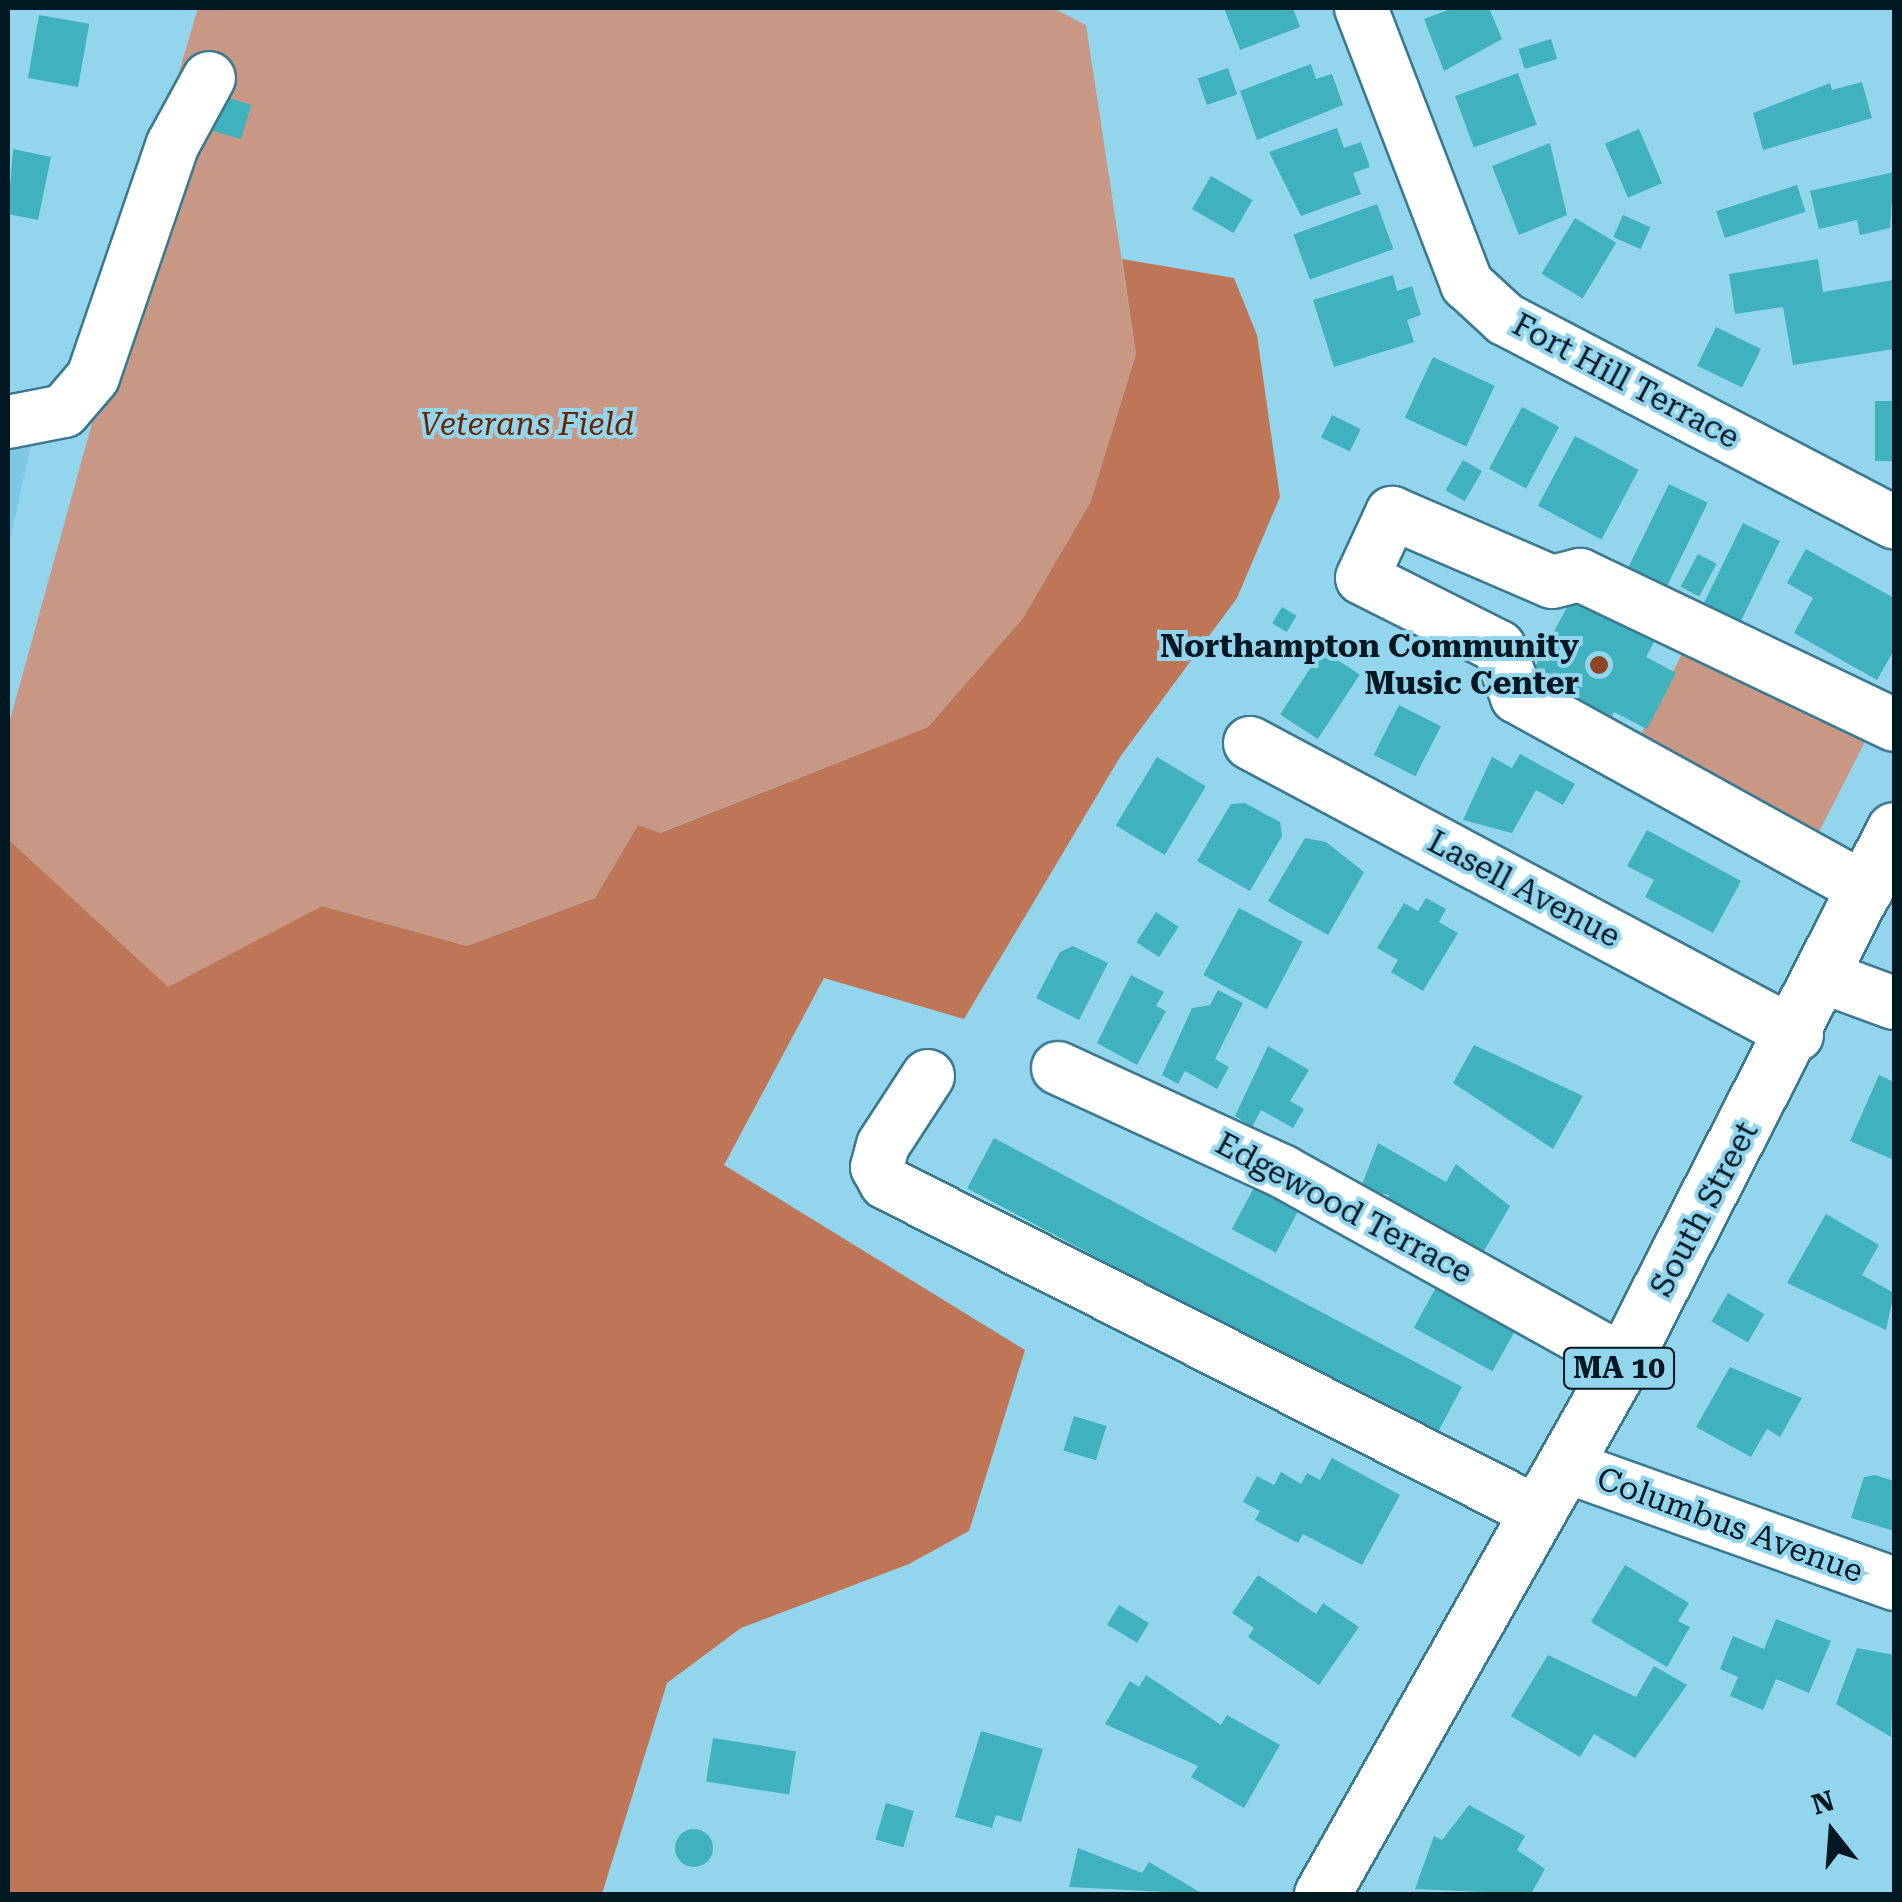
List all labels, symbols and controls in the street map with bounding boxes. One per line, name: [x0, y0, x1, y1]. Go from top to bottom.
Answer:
street label: Fort Hill Terrace: [1506, 305, 1746, 457]
park label: Veterans Field: [420, 405, 634, 443]
place label: Northampton Community Music Center: [1160, 628, 1579, 703]
marker: Northampton Community Music Center: [1588, 654, 1610, 676]
street label: Lasell Avenue: [1421, 822, 1627, 956]
street label: South Street: [1642, 1115, 1766, 1303]
street label: Edgewood Terrace: [1209, 1124, 1479, 1292]
road number: MA 10: [1562, 1343, 1676, 1393]
street label: Columbus Avenue: [1592, 1459, 1868, 1591]
north arrow: [1782, 1782, 1882, 1882]
text: N: [1808, 1784, 1838, 1822]

